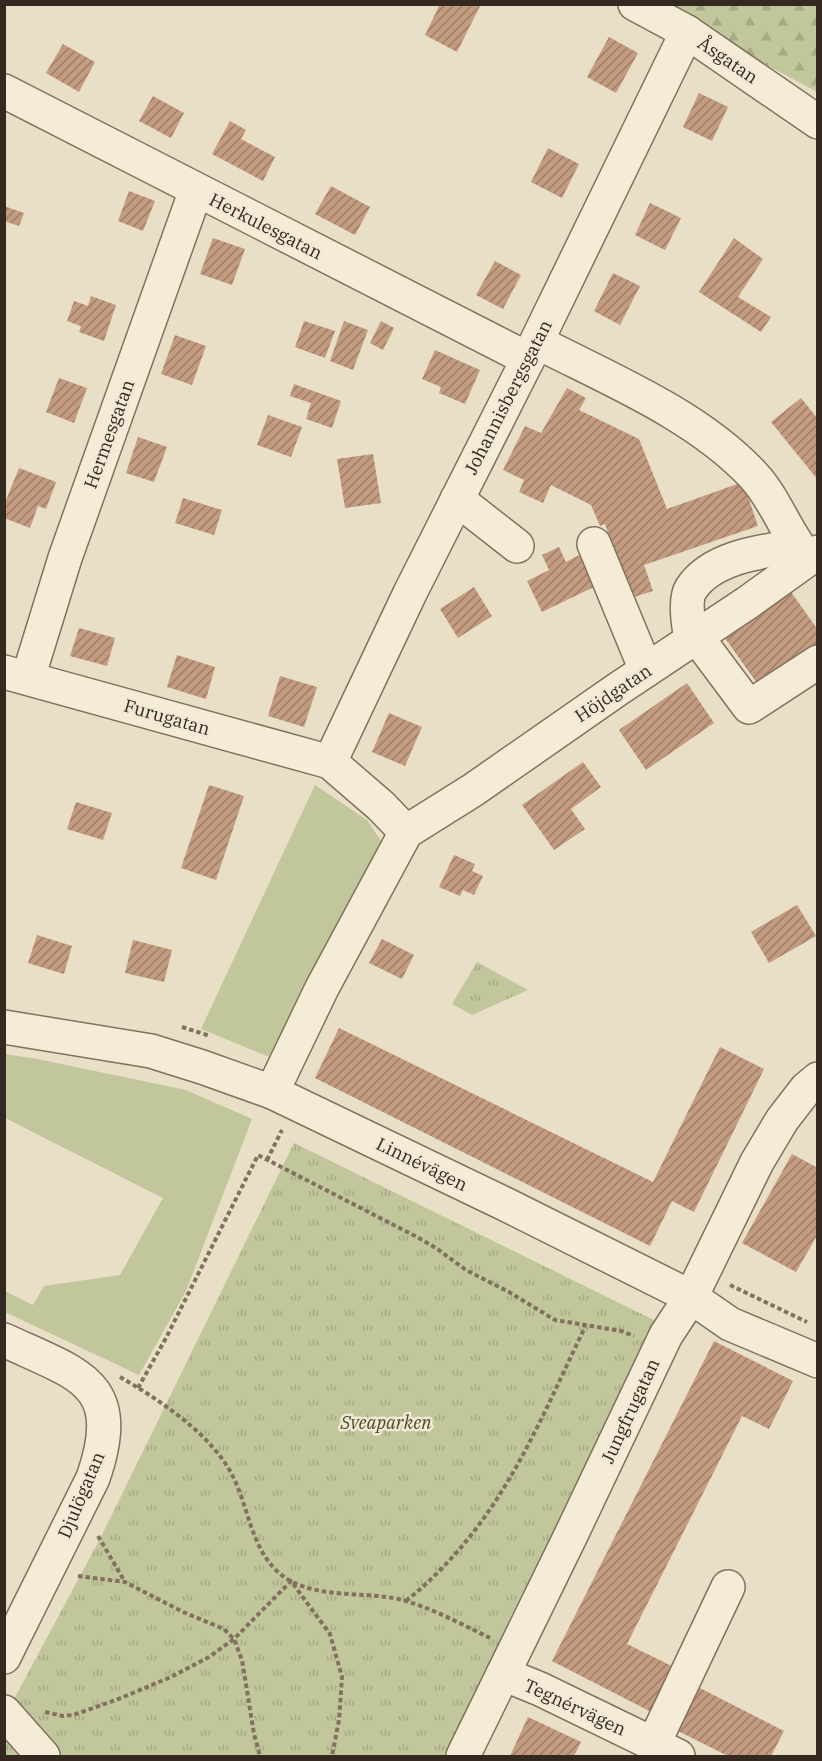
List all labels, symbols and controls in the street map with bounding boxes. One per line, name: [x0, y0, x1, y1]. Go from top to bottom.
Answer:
street label: Åsgatan: [693, 31, 763, 89]
street label: Herkulesgatan: [206, 188, 326, 264]
street label: Johannisbergsgatan: [459, 316, 557, 478]
street label: Hermesgatan: [79, 376, 139, 492]
street label: Höjdgatan: [570, 659, 656, 727]
street label: Furugatan: [121, 694, 213, 740]
street label: Linnévägen: [372, 1132, 472, 1196]
street label: Jungfrugatan: [596, 1355, 664, 1467]
park label: Sveaparken: [340, 1411, 432, 1434]
street label: Djulögatan: [52, 1448, 110, 1542]
street label: Tegnérvägen: [520, 1673, 630, 1741]

